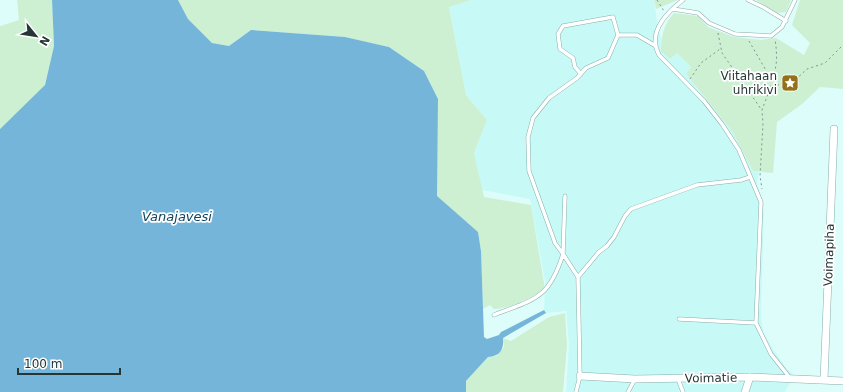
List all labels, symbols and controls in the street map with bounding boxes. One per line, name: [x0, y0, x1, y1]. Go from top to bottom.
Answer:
north arrow: [16, 16, 56, 56]
text: N: [36, 34, 52, 48]
place label: Viitahaan uhrikivi: [720, 69, 777, 97]
place icon: Viitahaan uhrikivi: [780, 73, 800, 93]
water label: Vanajavesi: [142, 209, 212, 224]
street label: Voimapiha: [821, 223, 837, 287]
scale bar: [18, 350, 120, 376]
text: 100 m: [24, 357, 62, 371]
street label: Voimatie: [685, 371, 737, 385]

